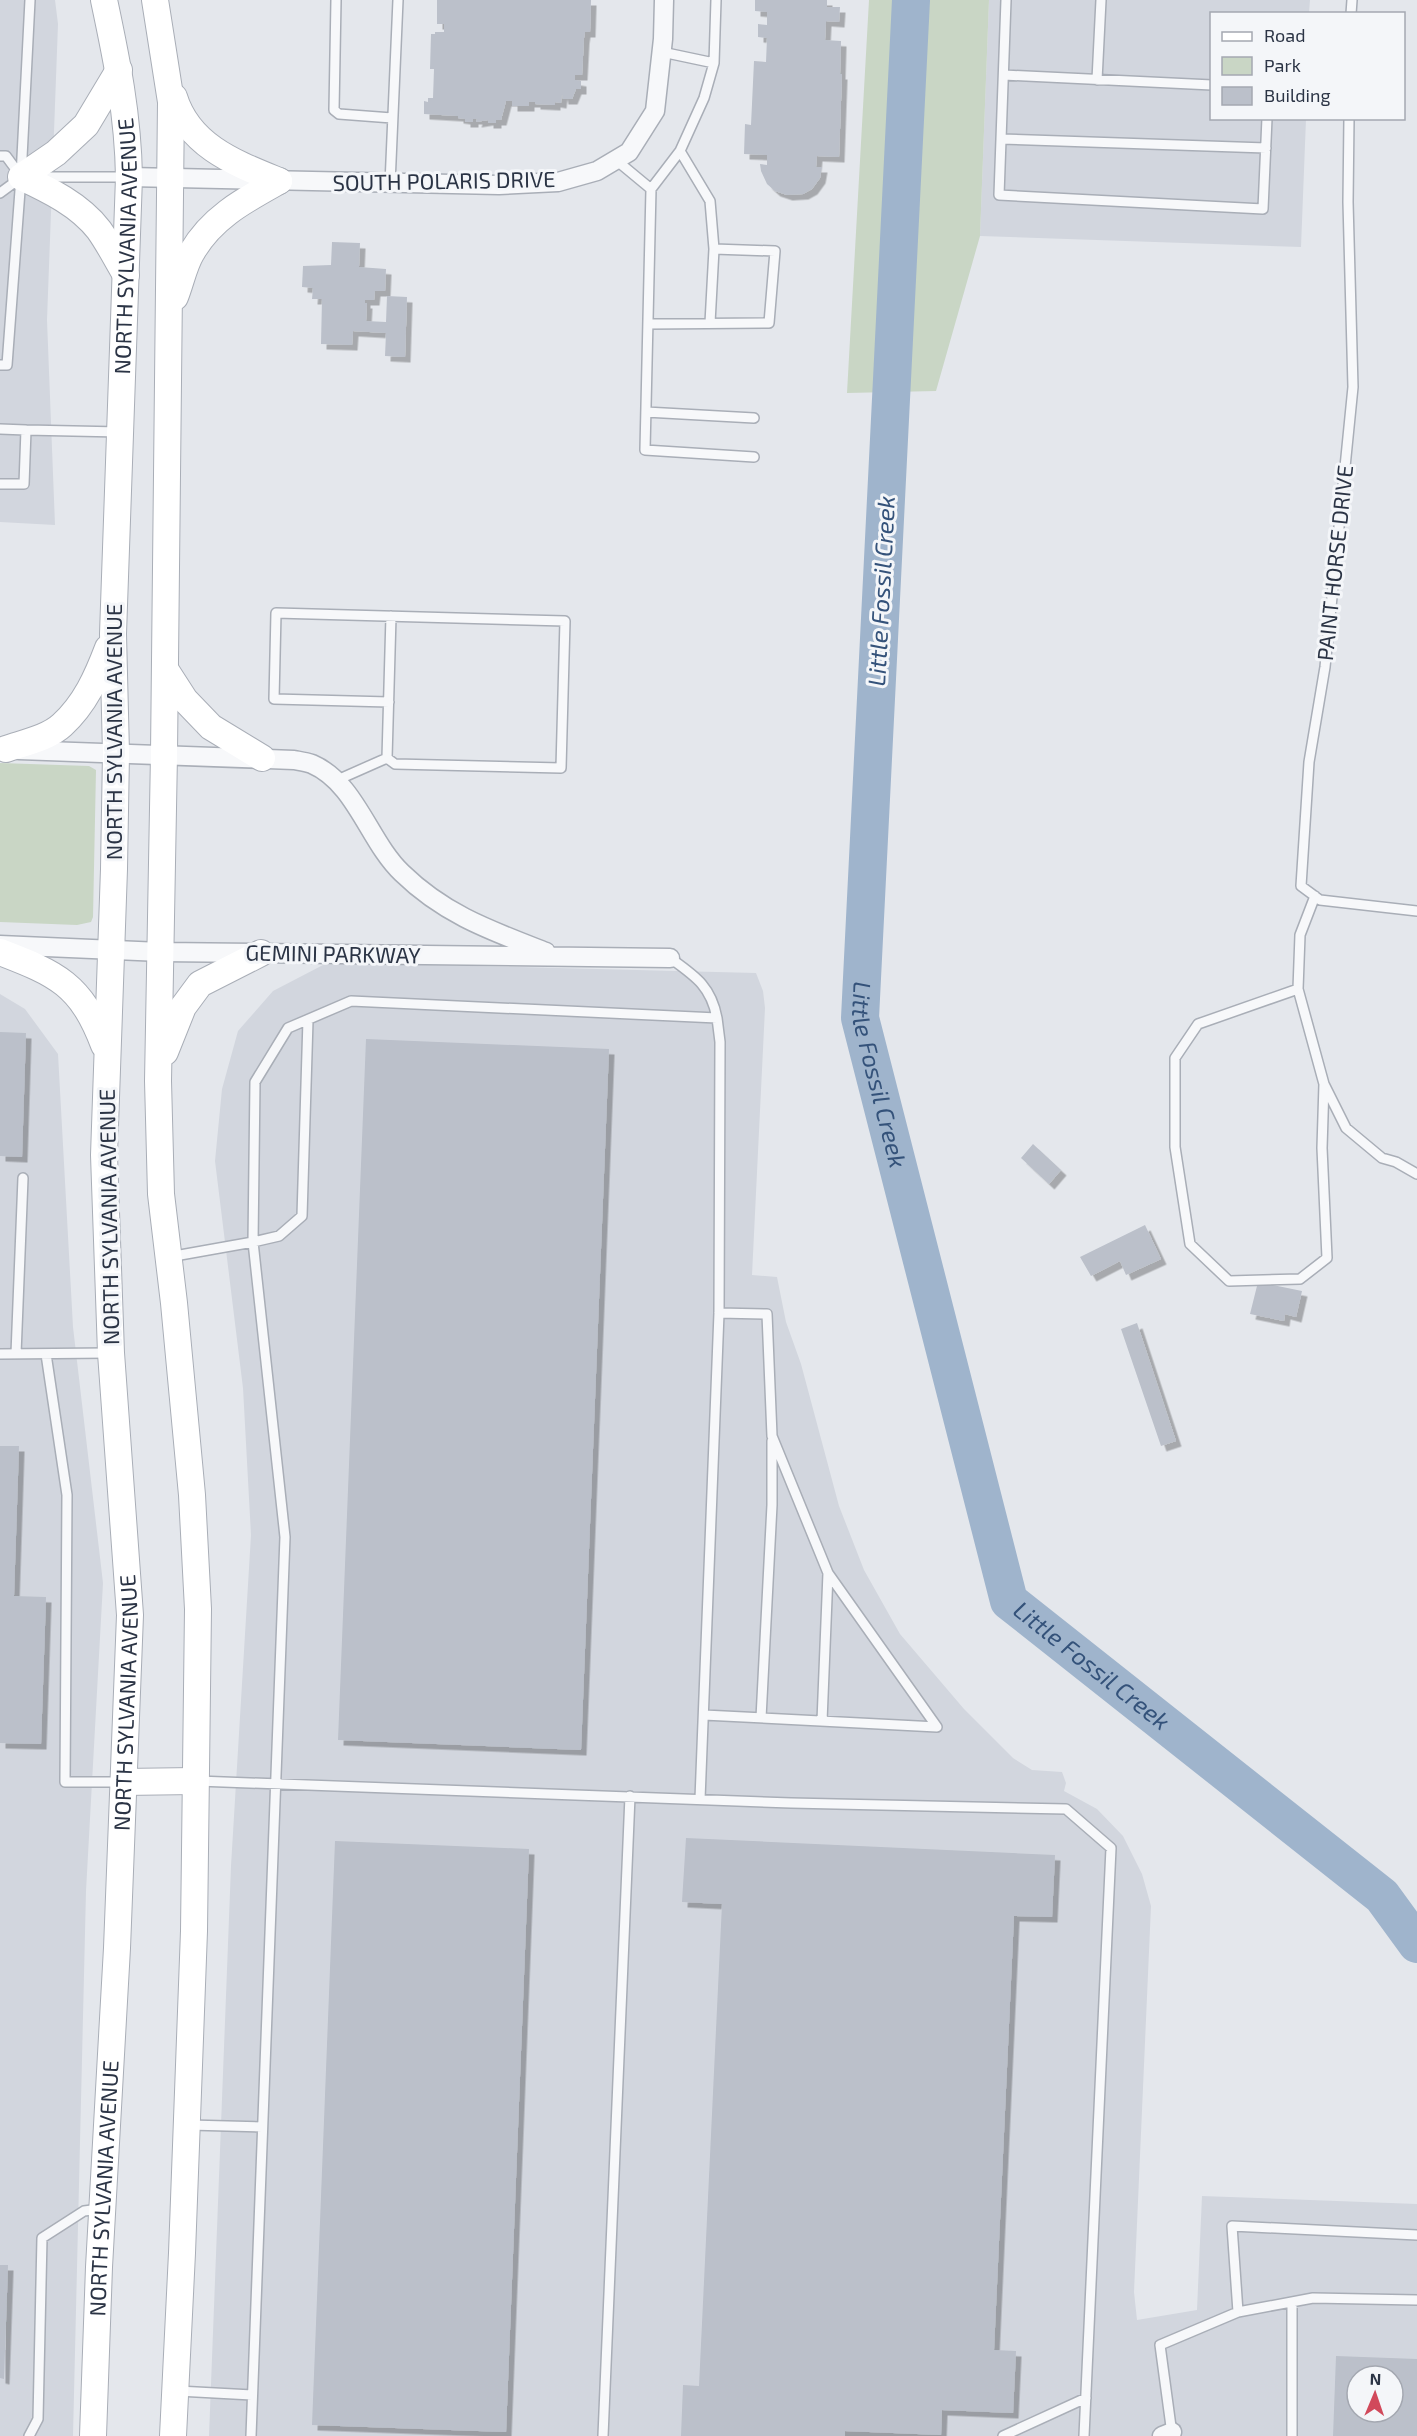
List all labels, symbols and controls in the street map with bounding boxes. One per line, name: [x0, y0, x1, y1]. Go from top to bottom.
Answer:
legend: [1210, 12, 1405, 120]
text: Road: [1264, 24, 1305, 46]
text: Park: [1264, 54, 1301, 76]
text: Building: [1264, 84, 1331, 106]
street label: NORTH SYLVANIA AVENUE: [108, 117, 141, 375]
street label: SOUTH POLARIS DRIVE: [332, 165, 556, 195]
street label: PAINT HORSE DRIVE: [1311, 464, 1357, 662]
water label: Little Fossil Creek: [861, 495, 900, 687]
street label: NORTH SYLVANIA AVENUE: [100, 604, 126, 860]
street label: GEMINI PARKWAY: [245, 938, 421, 968]
water label: Little Fossil Creek: [847, 981, 914, 1171]
street label: NORTH SYLVANIA AVENUE: [93, 1089, 123, 1345]
street label: NORTH SYLVANIA AVENUE: [108, 1574, 142, 1831]
water label: Little Fossil Creek: [1008, 1594, 1176, 1736]
street label: NORTH SYLVANIA AVENUE: [83, 2059, 123, 2317]
north arrow: [1345, 2364, 1405, 2424]
text: N: [1369, 2369, 1382, 2388]

